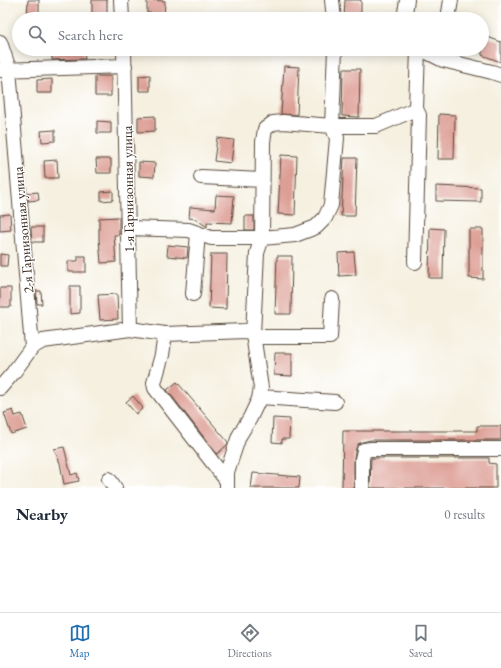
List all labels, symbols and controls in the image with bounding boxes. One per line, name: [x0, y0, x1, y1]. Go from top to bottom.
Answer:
search box: [12, 12, 489, 56]
icon: search: [26, 23, 48, 45]
text: Search here: [58, 25, 123, 44]
street label: 1-я Гарнизонная улица: [118, 125, 138, 253]
street label: 2-я Гарнизонная улица: [8, 166, 38, 294]
text: Nearby: [16, 503, 68, 525]
text: 0 results: [444, 506, 485, 523]
tab: Map: [69, 622, 91, 660]
tab: Directions: [228, 622, 272, 660]
tab: Saved: [409, 622, 432, 660]

